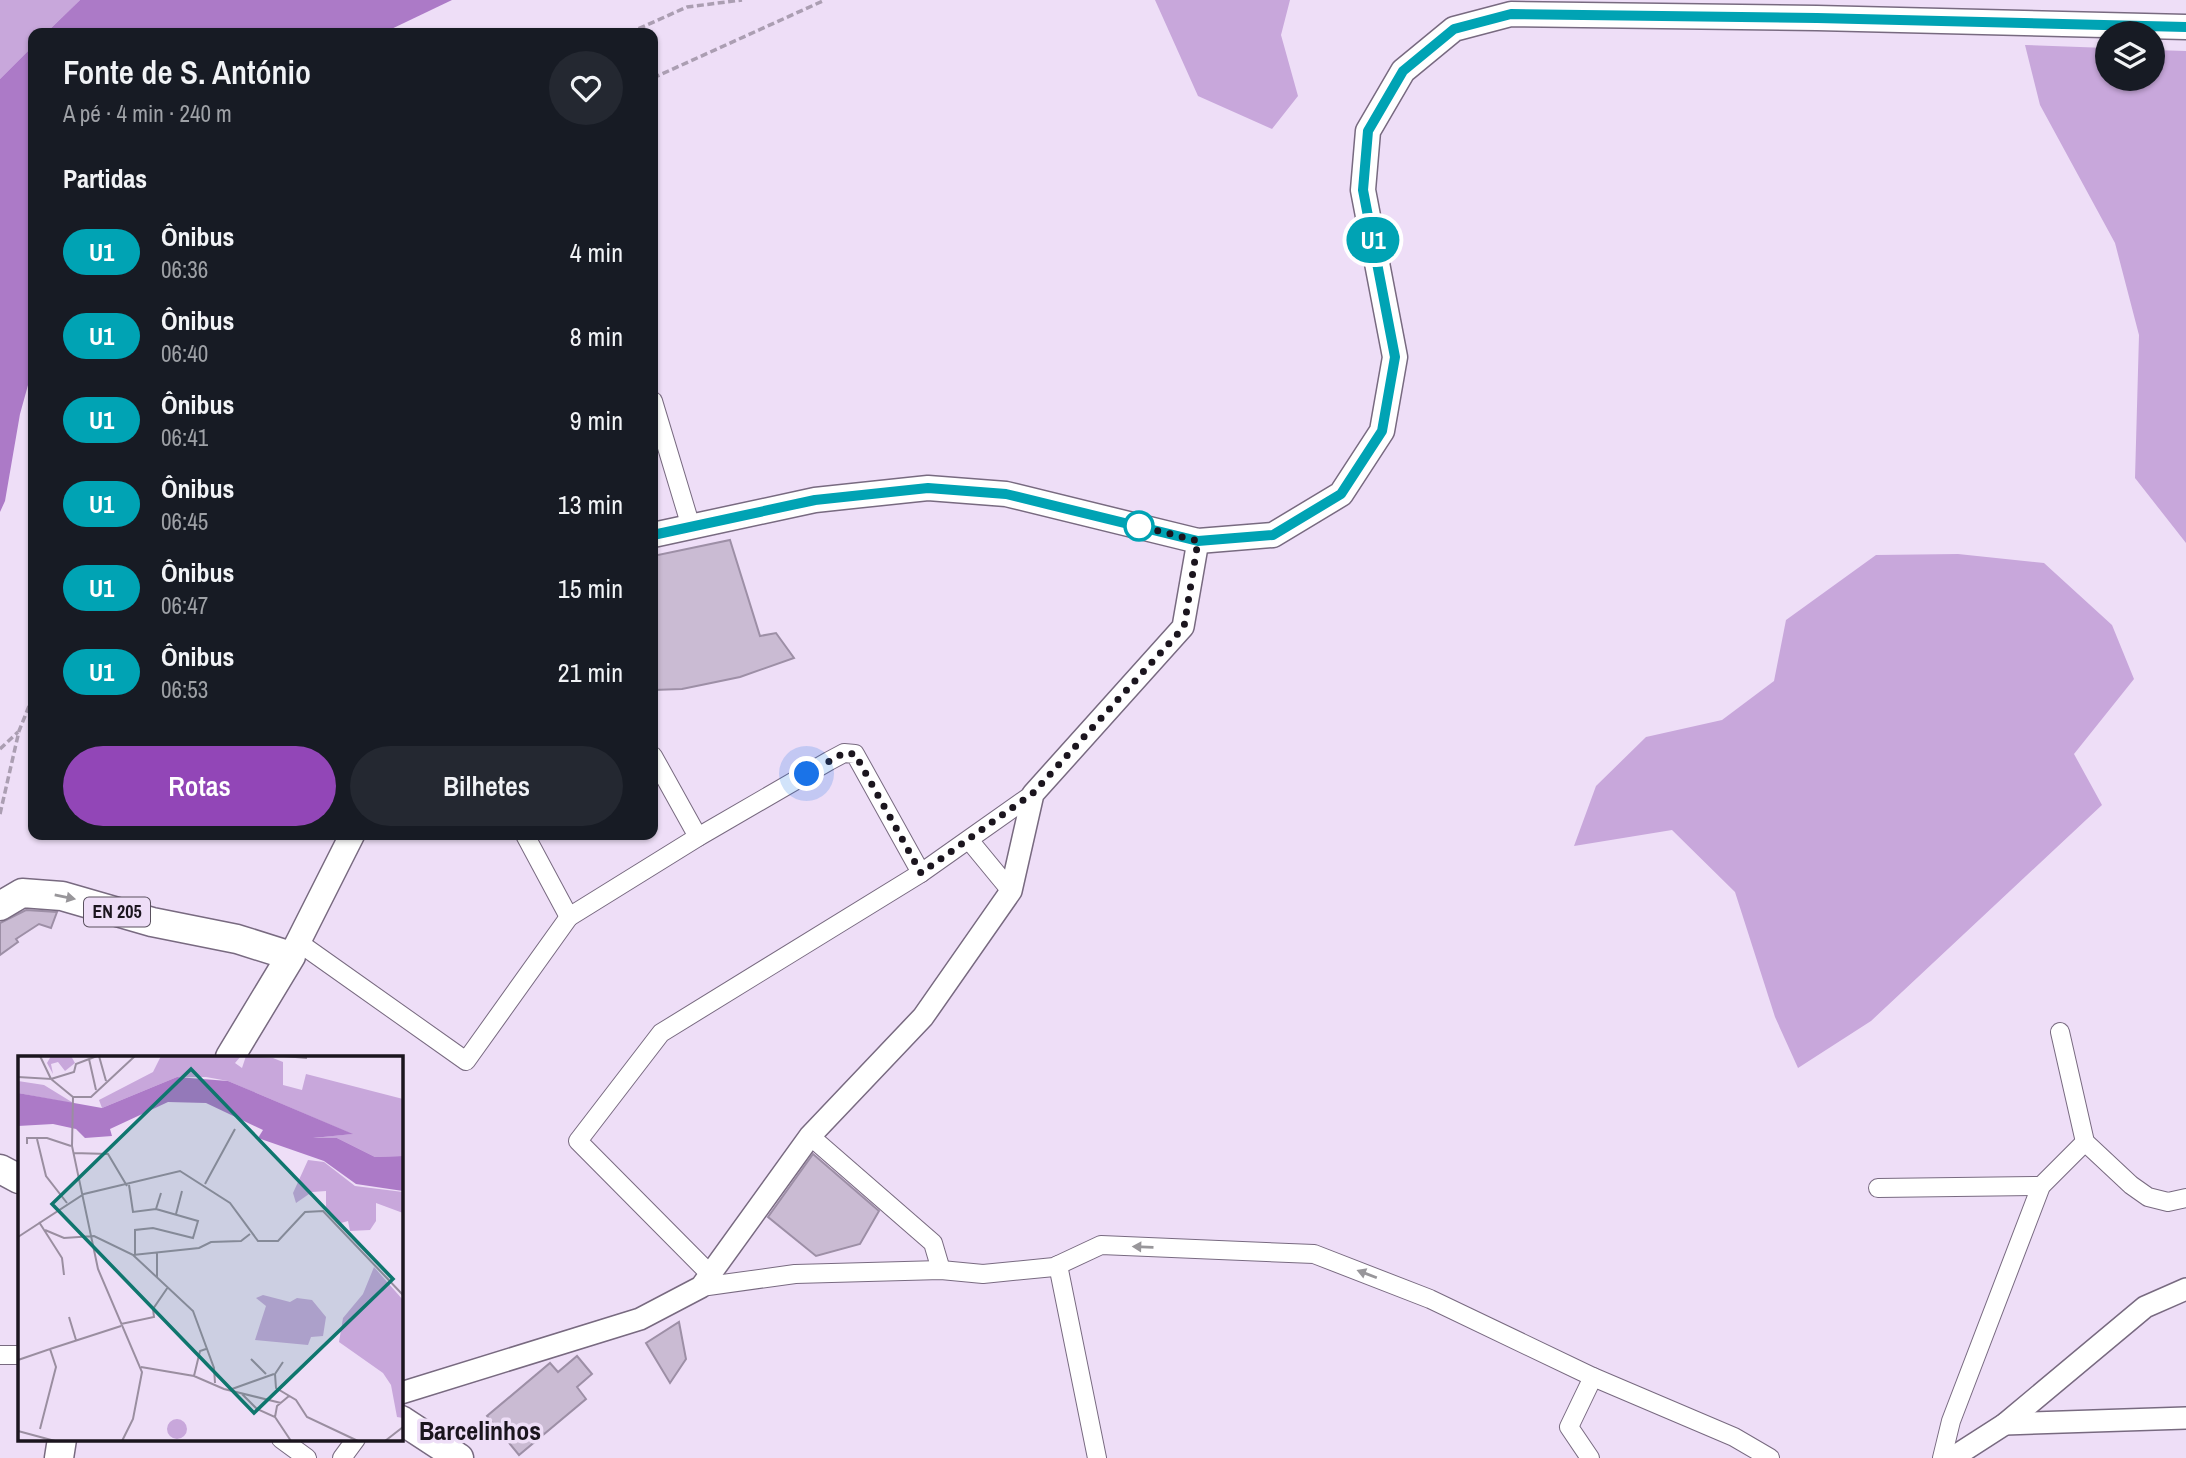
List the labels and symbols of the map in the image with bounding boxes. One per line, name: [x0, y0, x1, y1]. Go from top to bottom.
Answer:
line badge: U1: [1342, 217, 1404, 263]
unlabelled marker: [1124, 511, 1154, 541]
your location: [789, 756, 824, 791]
one-way arrow: [54, 892, 76, 903]
road number: EN 205: [84, 897, 150, 926]
inset map: [18, 1056, 402, 1440]
one-way arrow: [1132, 1241, 1154, 1253]
one-way arrow: [1356, 1268, 1377, 1279]
district label: Barcelinhos: [419, 1413, 541, 1448]

